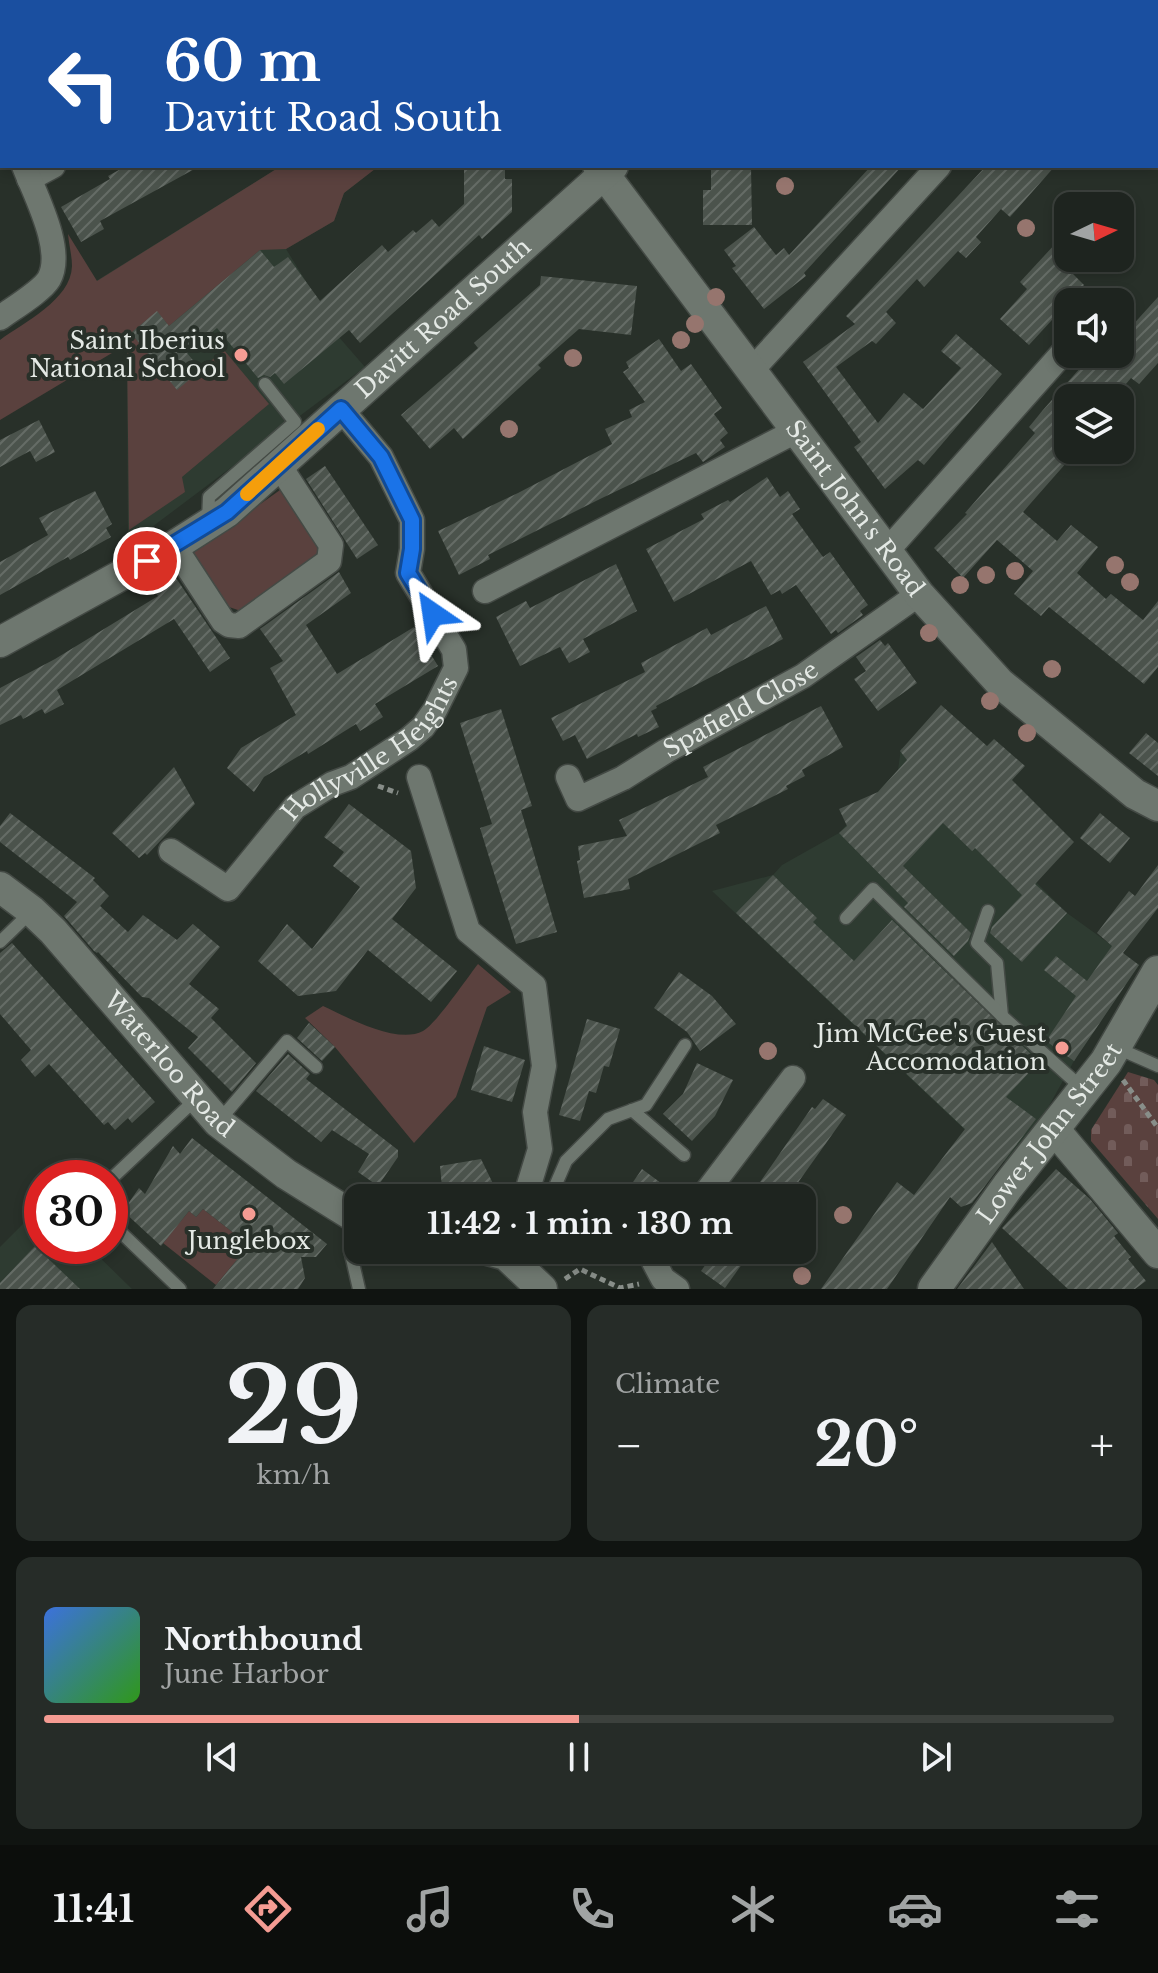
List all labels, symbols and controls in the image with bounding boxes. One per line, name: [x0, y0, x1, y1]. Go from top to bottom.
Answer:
text: 60 m: [164, 27, 321, 96]
icon: left: [32, 32, 136, 136]
text: Davitt Road South: [164, 96, 502, 141]
north arrow: [1054, 192, 1134, 272]
map controls: [1054, 192, 1134, 464]
street label: Davitt Road South: [349, 232, 536, 404]
button: sound: [1054, 288, 1134, 368]
place label: Saint Iberius National School: [29, 326, 225, 383]
marker: Saint Iberius National School: [232, 346, 250, 364]
button: layers: [1054, 384, 1134, 464]
street label: Saint John's Road: [780, 414, 931, 602]
pin: [113, 527, 181, 595]
icon: arrive: [125, 539, 169, 583]
position arrow: [391, 572, 475, 656]
street label: Spafield Close: [658, 655, 824, 764]
street label: Hollyville Heights: [275, 671, 464, 826]
street label: Waterloo Road: [97, 985, 240, 1143]
place label: Jim McGee's Guest Accomodation: [813, 1019, 1046, 1076]
street label: Lower John Street: [971, 1038, 1128, 1229]
marker: Jim McGee's Guest Accomodation: [1053, 1039, 1071, 1057]
speed limit sign: 30: [24, 1160, 128, 1264]
marker: Junglebox: [240, 1205, 258, 1223]
text: 11:42 · 1 min · 130 m: [427, 1205, 733, 1242]
place label: Junglebox: [185, 1226, 311, 1255]
text: 29: [225, 1342, 362, 1471]
text: Climate: [615, 1368, 720, 1400]
text: 20°: [814, 1408, 919, 1482]
text: −: [615, 1418, 643, 1473]
text: +: [1090, 1418, 1114, 1473]
text: km/h: [257, 1459, 330, 1491]
text: Northbound: [164, 1621, 363, 1658]
text: June Harbor: [164, 1658, 329, 1690]
icon: previous: [200, 1735, 244, 1779]
icon: pause: [557, 1735, 601, 1779]
icon: next: [914, 1735, 958, 1779]
icon: directions: [240, 1881, 296, 1937]
icon: music: [402, 1881, 458, 1937]
icon: phone: [564, 1881, 620, 1937]
icon: climate: [725, 1881, 781, 1937]
icon: car: [887, 1881, 943, 1937]
icon: filters: [1049, 1881, 1105, 1937]
text: 11:41: [53, 1887, 134, 1932]

